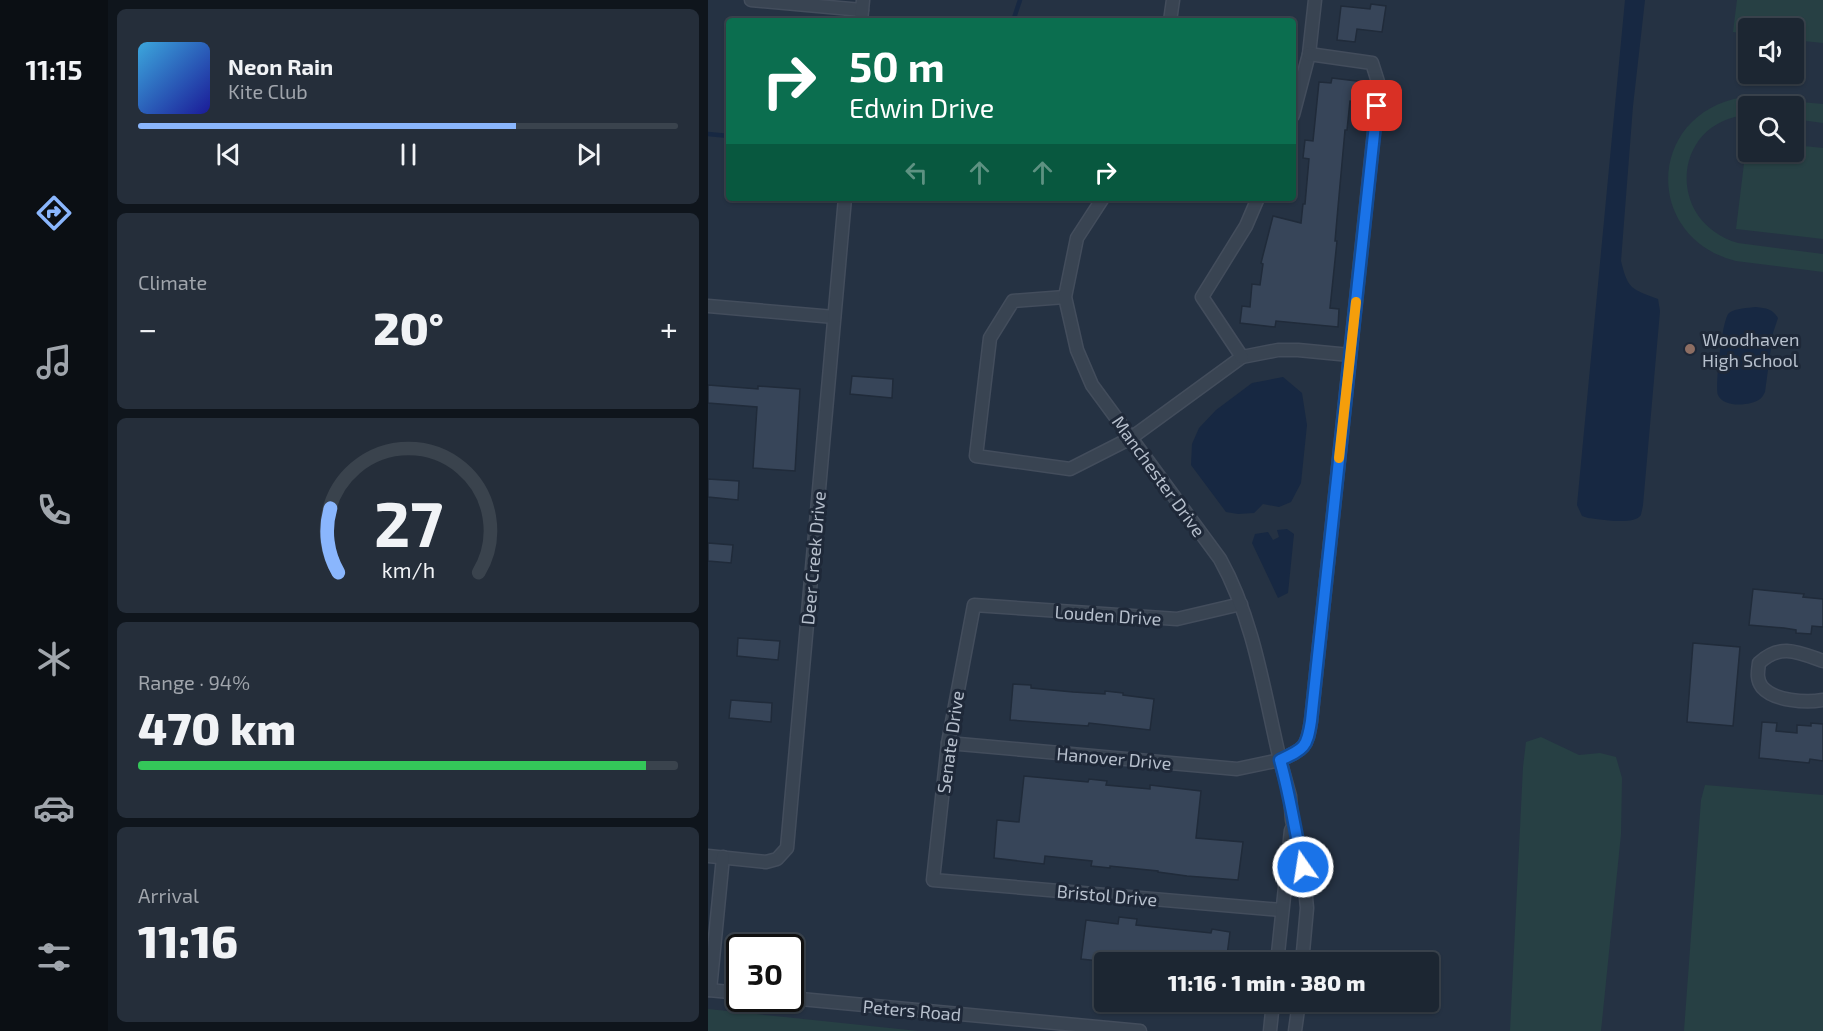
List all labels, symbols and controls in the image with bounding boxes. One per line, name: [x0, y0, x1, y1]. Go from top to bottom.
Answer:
map controls: [1738, 18, 1804, 162]
button: sound: [1738, 18, 1804, 84]
text: 50 m: [849, 40, 945, 90]
icon: right: [750, 42, 828, 120]
text: 11:15: [26, 53, 82, 85]
text: Neon Rain: [228, 53, 333, 79]
text: Kite Club: [228, 79, 308, 103]
pin: [1351, 80, 1402, 131]
icon: arrive: [1360, 89, 1393, 122]
text: Edwin Drive: [849, 91, 994, 123]
button: search: [1738, 96, 1804, 162]
icon: previous: [212, 138, 245, 171]
icon: pause: [392, 138, 425, 171]
icon: next: [572, 138, 605, 171]
icon: left: [900, 156, 933, 189]
icon: ahead: [963, 156, 996, 189]
icon: ahead: [1026, 156, 1059, 189]
icon: right: [1089, 156, 1122, 189]
icon: directions: [33, 192, 75, 234]
text: Climate: [138, 270, 207, 294]
text: 20°: [373, 300, 444, 354]
text: −: [138, 308, 157, 348]
text: +: [660, 308, 678, 348]
place label: Woodhaven High School: [1702, 328, 1799, 371]
icon: music: [33, 341, 75, 383]
marker: Woodhaven High School: [1683, 342, 1697, 356]
street label: Manchester Drive: [1108, 411, 1210, 541]
text: 27: [373, 485, 443, 560]
icon: phone: [33, 489, 75, 531]
street label: Deer Creek Drive: [796, 490, 830, 626]
text: km/h: [381, 557, 435, 582]
street label: Louden Drive: [1054, 600, 1162, 630]
icon: climate: [33, 638, 75, 680]
text: Range · 94%: [138, 670, 250, 694]
street label: Senate Drive: [932, 689, 968, 795]
text: 470 km: [138, 700, 296, 754]
street label: Hanover Drive: [1056, 742, 1172, 774]
icon: car: [33, 787, 75, 829]
position arrow: [1271, 835, 1335, 899]
street label: Bristol Drive: [1056, 880, 1158, 910]
text: Arrival: [138, 883, 199, 907]
text: 11:16: [138, 913, 238, 967]
speed limit sign: 30: [726, 934, 804, 1012]
icon: filters: [33, 936, 75, 978]
text: 11:16 · 1 min · 380 m: [1168, 969, 1365, 995]
street label: Peters Road: [862, 995, 962, 1025]

